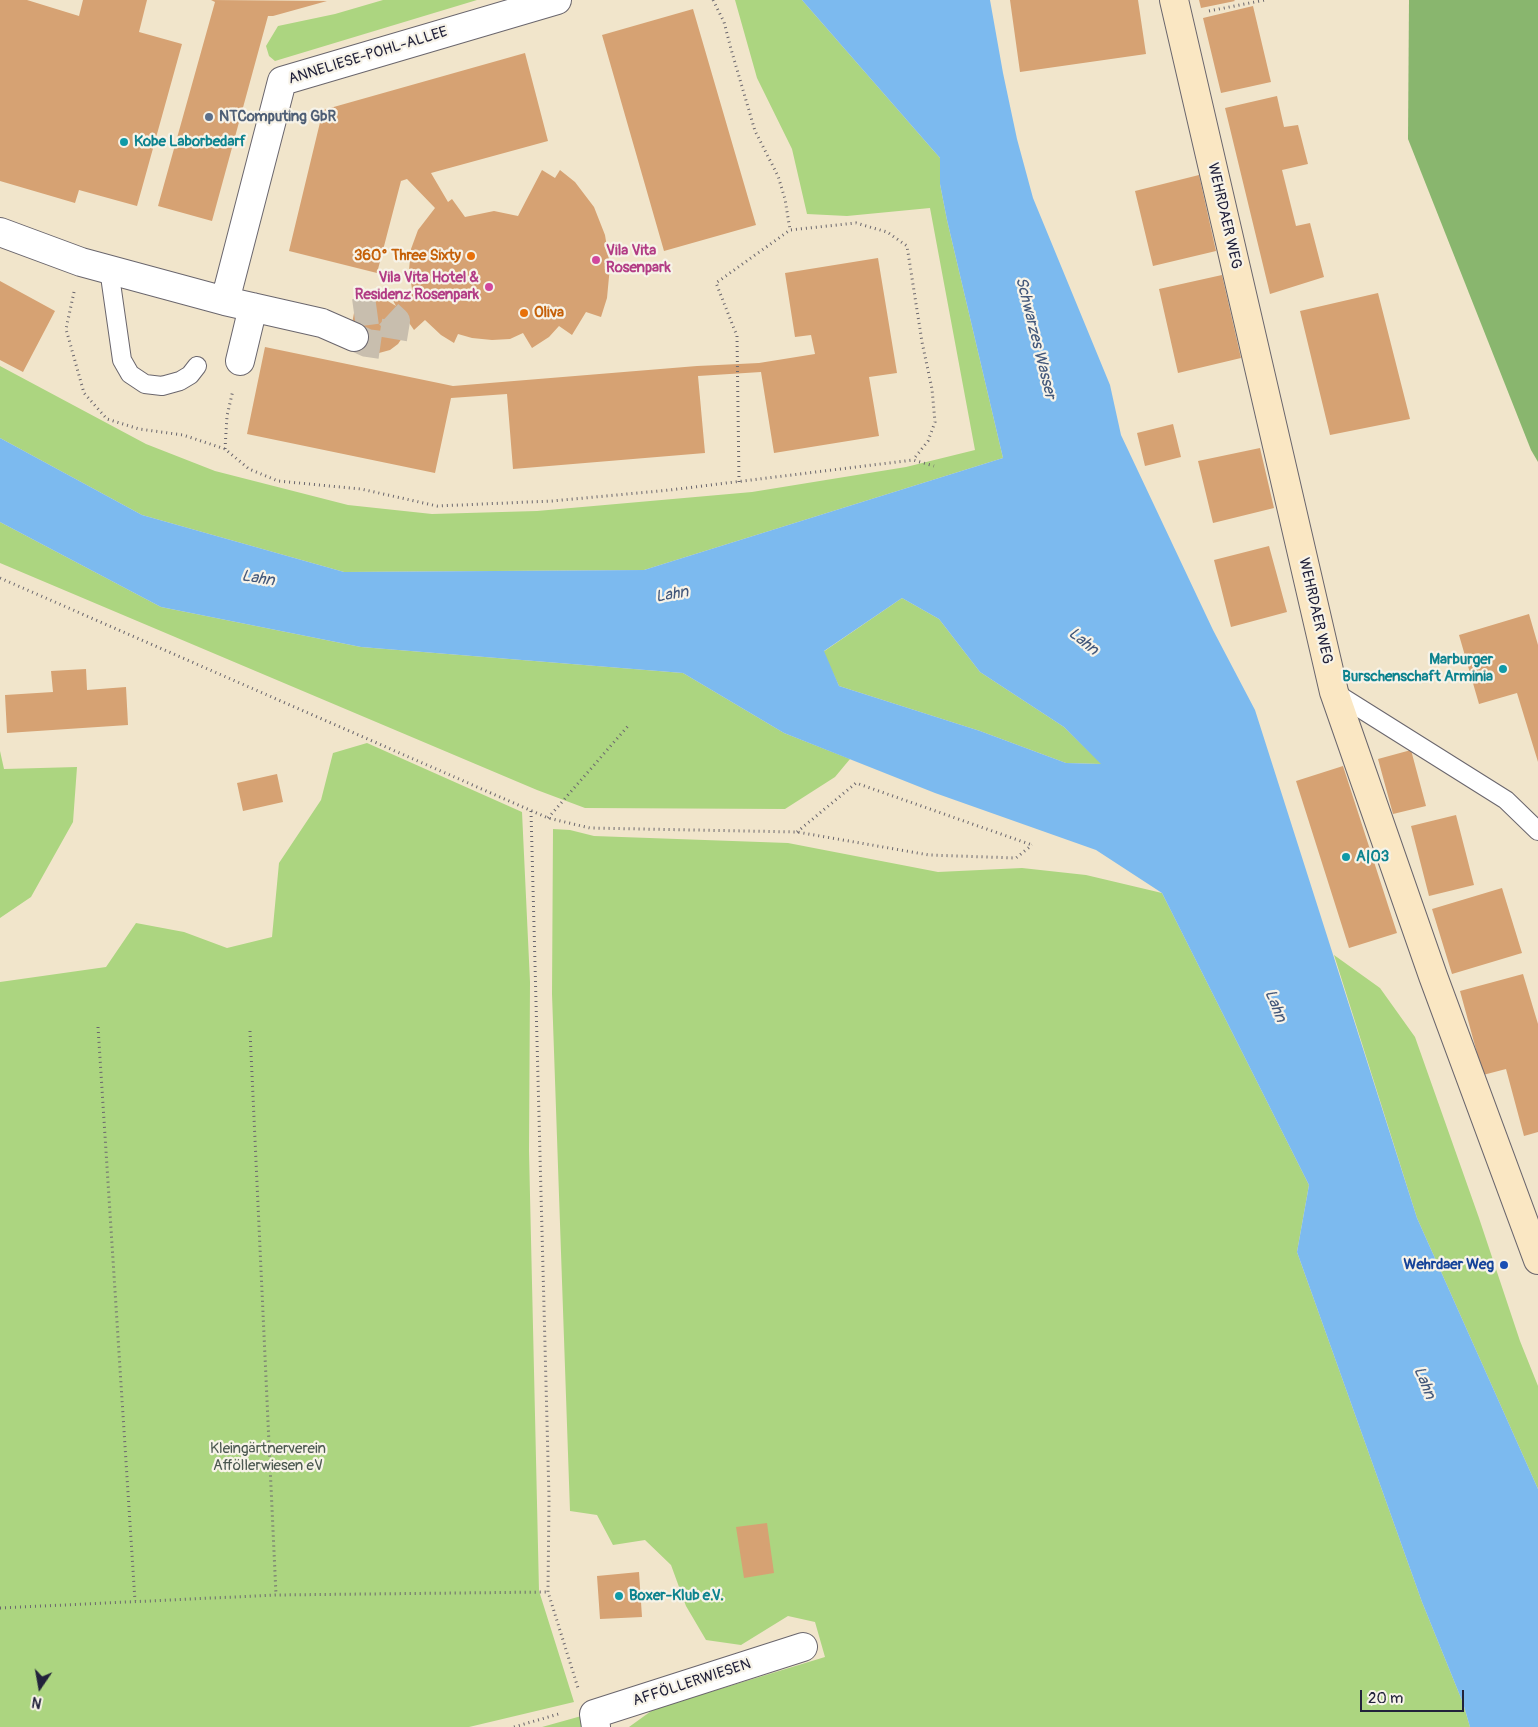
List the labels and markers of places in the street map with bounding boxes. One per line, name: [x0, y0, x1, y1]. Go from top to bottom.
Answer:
place label: NTComputing GbR: [219, 108, 336, 126]
marker: NTComputing GbR: [203, 111, 215, 123]
place label: Kobe Laborbedarf: [134, 133, 246, 151]
marker: Kobe Laborbedarf: [118, 136, 130, 148]
place label: Vila Vita Rosenpark: [606, 242, 671, 277]
place label: 360° Three Sixty: [354, 247, 461, 265]
marker: 360° Three Sixty: [465, 250, 477, 262]
marker: Vila Vita Rosenpark: [590, 254, 602, 266]
place label: Vila Vita Hotel & Residenz Rosenpark: [355, 269, 479, 304]
marker: Vila Vita Hotel & Residenz Rosenpark: [483, 281, 495, 293]
place label: Oliva: [534, 304, 564, 322]
marker: Oliva: [518, 307, 530, 319]
place label: Marburger Burschenschaft Arminia: [1342, 651, 1493, 686]
marker: Marburger Burschenschaft Arminia: [1497, 663, 1509, 675]
place label: A|03: [1356, 848, 1389, 866]
marker: A|03: [1340, 851, 1352, 863]
place label: Wehrdaer Weg: [1404, 1256, 1494, 1274]
marker: Wehrdaer Weg: [1498, 1259, 1510, 1271]
place label: Boxer-Klub e.V.: [629, 1587, 724, 1605]
marker: Boxer-Klub e.V.: [613, 1590, 625, 1602]

